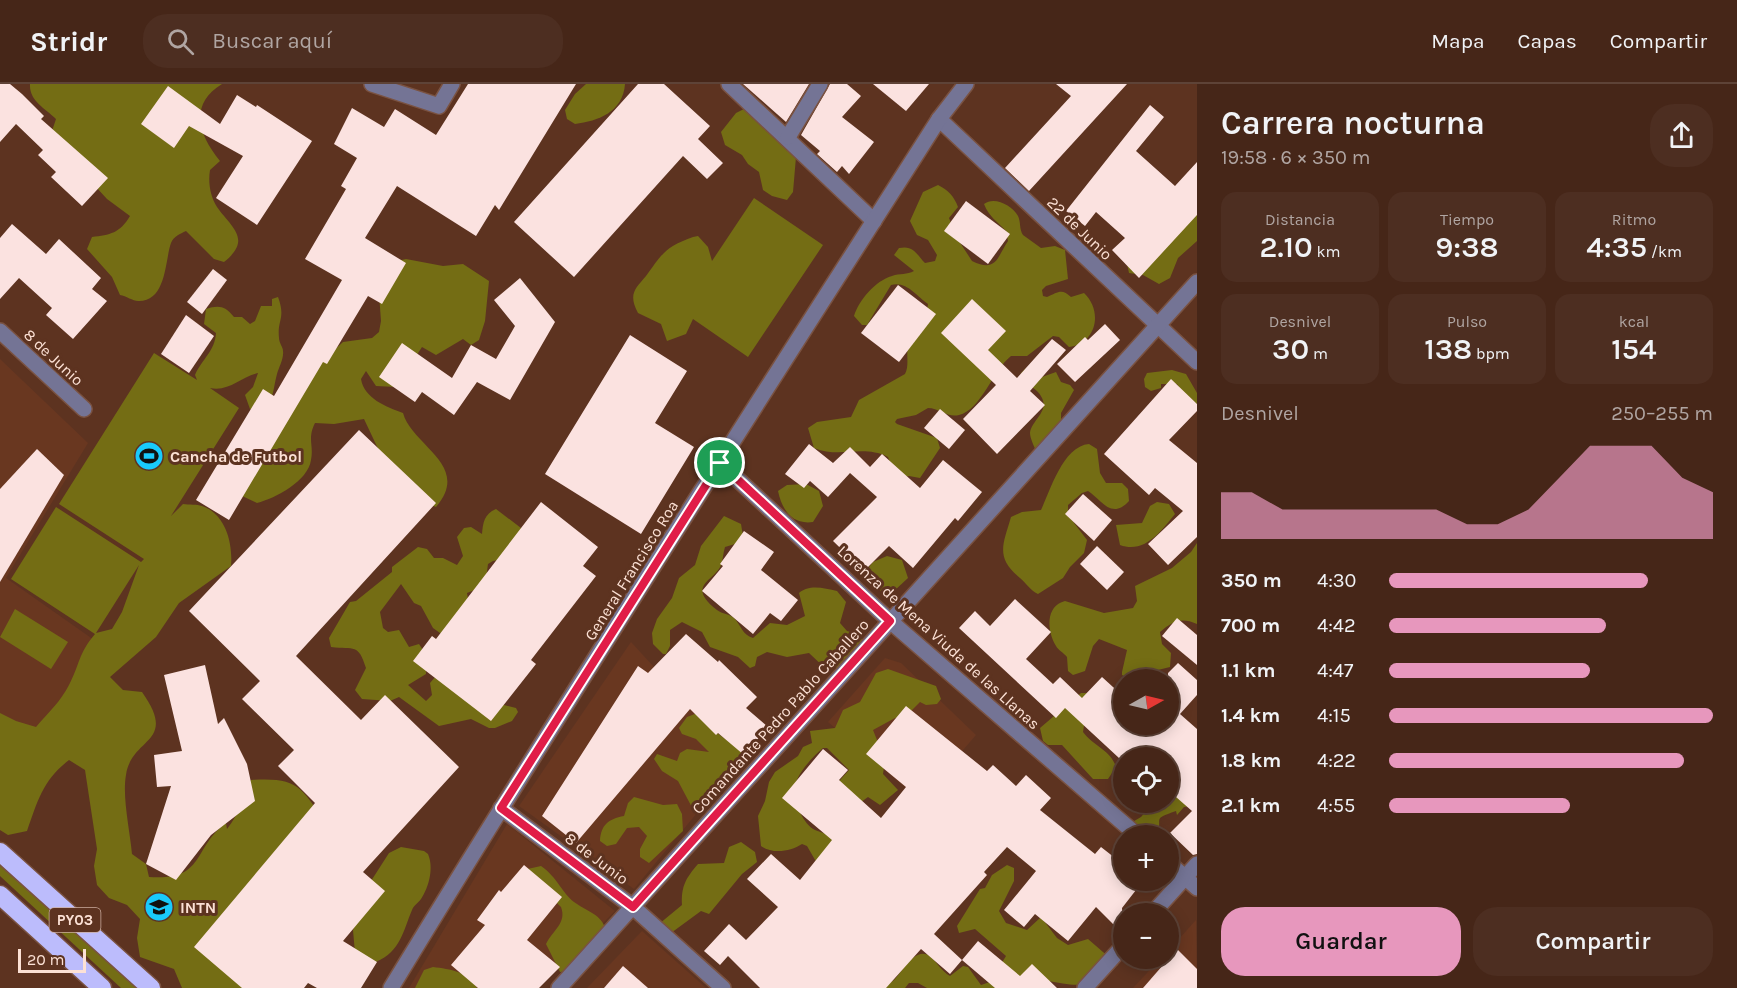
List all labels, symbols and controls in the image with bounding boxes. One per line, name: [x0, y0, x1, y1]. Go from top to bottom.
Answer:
search box: [143, 14, 563, 68]
text: Stridr: [30, 25, 107, 58]
icon: search: [164, 25, 197, 58]
text: Buscar aquí: [212, 28, 332, 54]
text: Mapa: [1431, 29, 1485, 53]
text: Capas: [1518, 29, 1577, 53]
text: Compartir: [1610, 29, 1707, 53]
text: Carrera nocturna: [1221, 104, 1485, 142]
button: share: [1650, 104, 1713, 167]
text: 19:58 · 6 × 350 m: [1221, 146, 1370, 169]
street label: 22 de Junio: [1043, 193, 1116, 264]
text: Distancia: [1265, 210, 1335, 229]
text: Tiempo: [1440, 210, 1494, 229]
text: Ritmo: [1612, 210, 1656, 229]
text: 2.10: [1259, 229, 1313, 265]
text: 9:38: [1435, 229, 1499, 265]
text: 4:35: [1586, 229, 1647, 265]
text: km: [1313, 242, 1341, 261]
text: /km: [1647, 242, 1682, 261]
text: Desnivel: [1269, 312, 1331, 331]
text: Pulso: [1447, 312, 1487, 331]
text: kcal: [1619, 312, 1649, 331]
street label: 8 de Junio: [20, 325, 87, 390]
text: 30: [1272, 331, 1309, 367]
text: 138: [1424, 331, 1472, 367]
text: 154: [1611, 331, 1657, 367]
text: m: [1309, 344, 1328, 363]
text: bpm: [1472, 344, 1510, 363]
text: Desnivel: [1221, 402, 1299, 425]
text: 250–255 m: [1611, 402, 1713, 425]
pin: [694, 437, 745, 488]
sports icon: Cancha de Futbol: [133, 440, 165, 472]
icon: arrive: [703, 446, 736, 479]
place label: Cancha de Futbol: [170, 447, 302, 466]
street label: General Francisco Roa: [581, 497, 682, 644]
street label: Lorenza de Mena Viuda de las Llanas: [834, 541, 1044, 733]
text: 350 m: [1221, 569, 1282, 592]
text: 4:30: [1317, 569, 1356, 592]
text: 700 m: [1221, 614, 1280, 637]
text: 4:42: [1317, 614, 1356, 637]
street label: Comandante Pedro Pablo Caballero: [688, 615, 873, 818]
text: 1.1 km: [1221, 659, 1275, 682]
text: 4:47: [1317, 659, 1353, 682]
north arrow: [1113, 669, 1179, 735]
map controls: [1113, 669, 1179, 969]
text: 1.4 km: [1221, 704, 1280, 727]
text: 4:15: [1317, 704, 1351, 727]
button: locate: [1113, 747, 1179, 813]
text: 1.8 km: [1221, 749, 1281, 772]
text: 4:22: [1317, 749, 1356, 772]
text: 2.1 km: [1221, 794, 1280, 817]
text: 4:55: [1317, 794, 1355, 817]
button: +: [1113, 825, 1179, 891]
street label: 8 de Junio: [561, 828, 632, 888]
school or university icon: INTN: [143, 891, 175, 923]
place label: INTN: [180, 898, 216, 917]
button: −: [1113, 903, 1179, 969]
button: Guardar: [1221, 907, 1461, 976]
button: Compartir: [1473, 907, 1713, 976]
road number: PY03: [50, 908, 100, 932]
scale bar: [18, 946, 86, 974]
text: 20 m: [27, 950, 65, 969]

